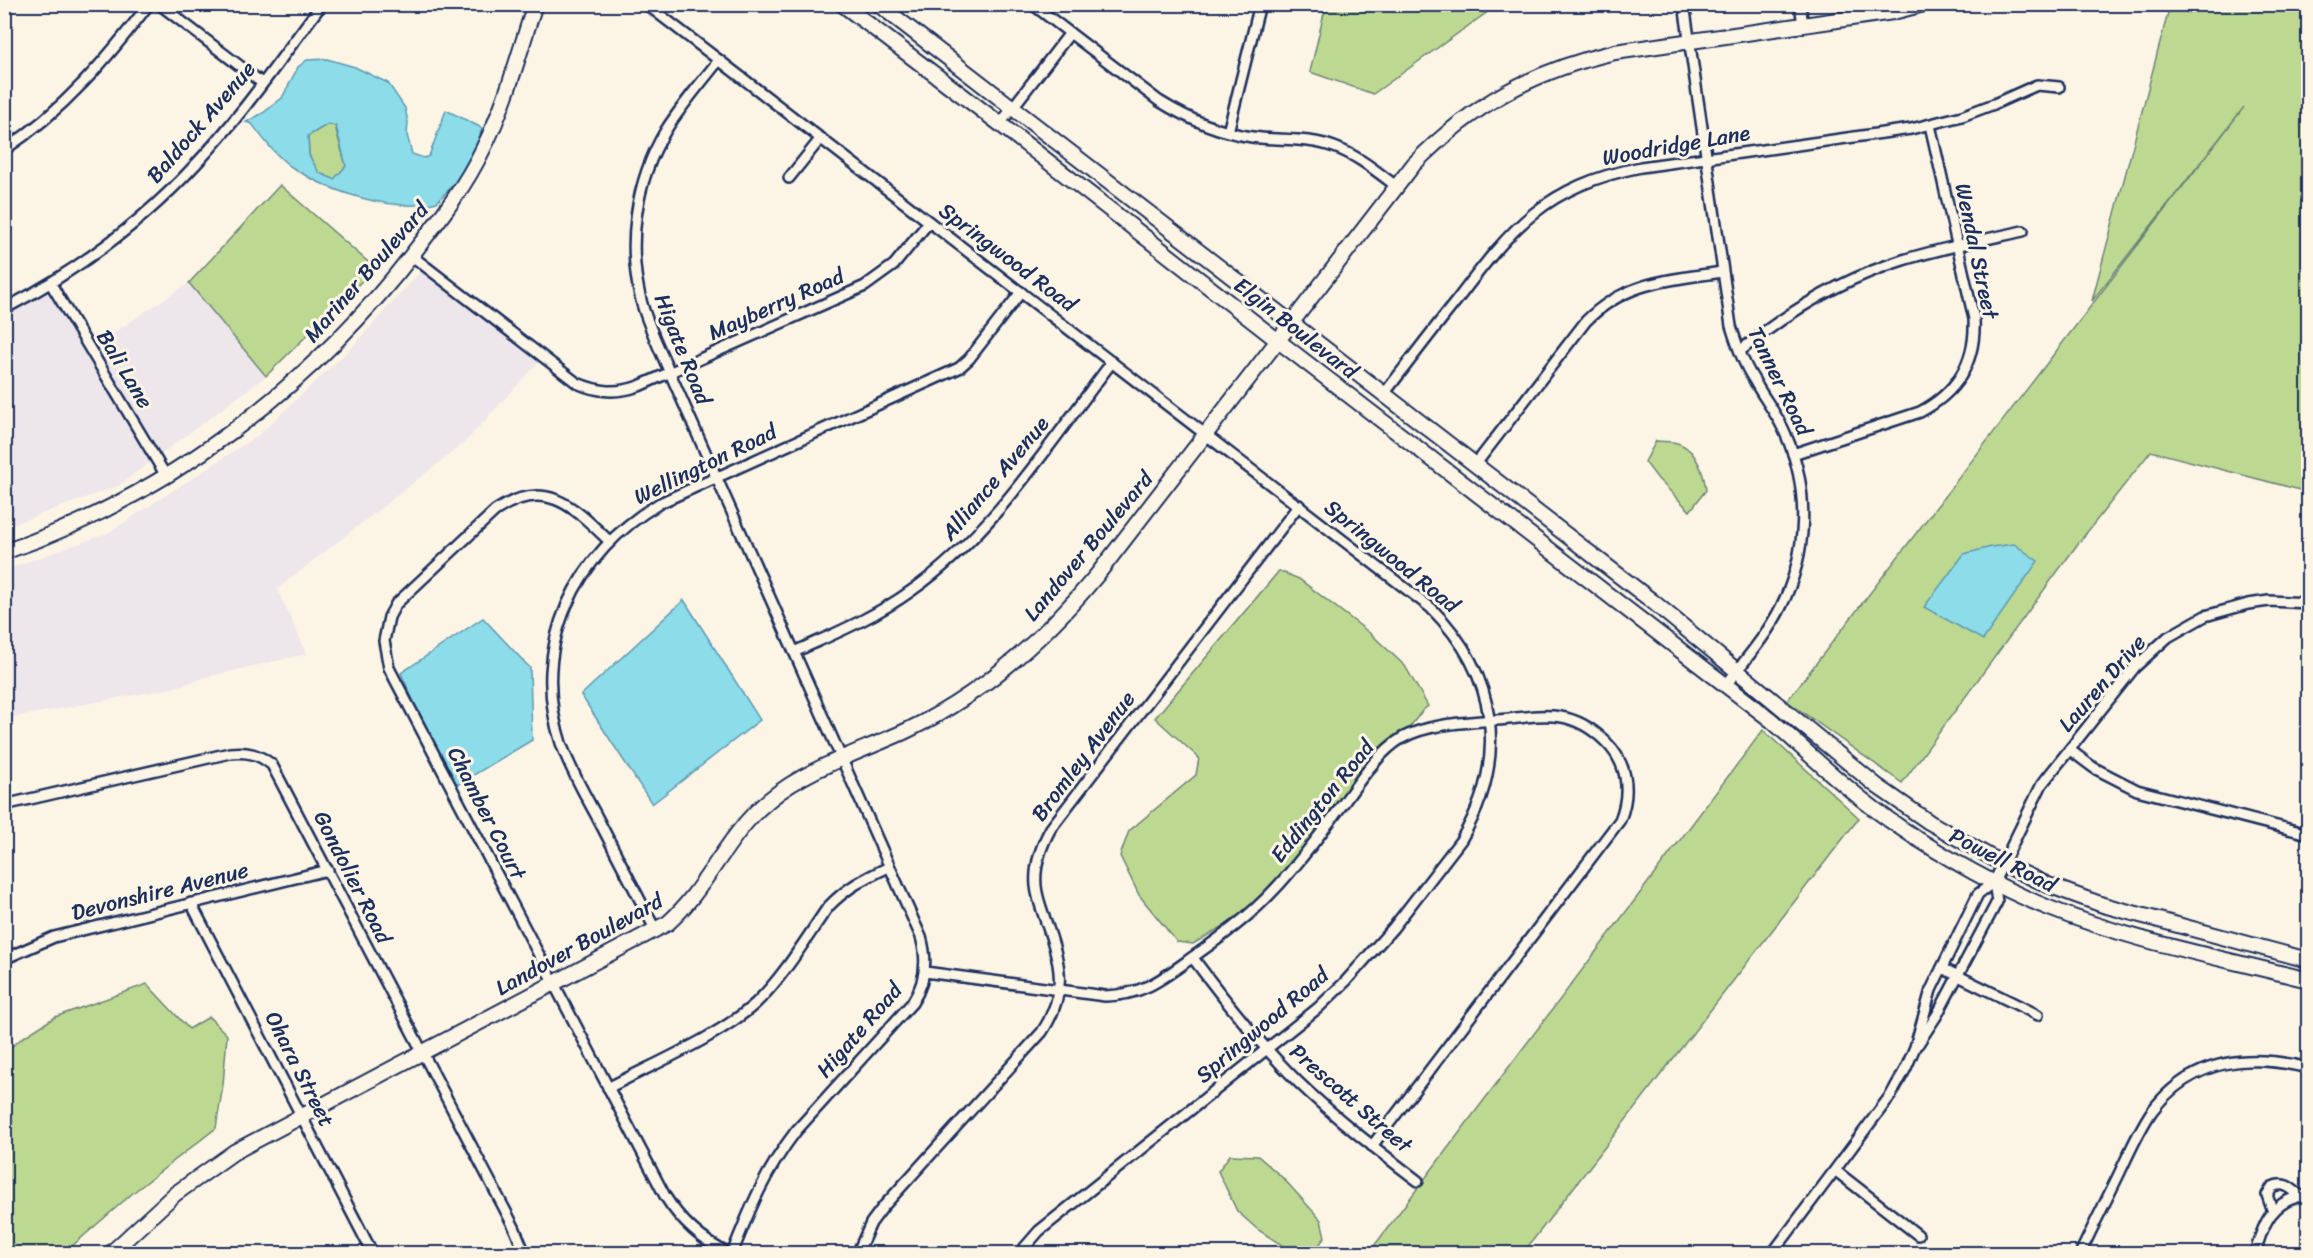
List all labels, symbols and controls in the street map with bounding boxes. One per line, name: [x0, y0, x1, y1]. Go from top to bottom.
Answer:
street label: Baldock Avenue: [136, 52, 266, 192]
street label: Woodridge Lane: [1599, 113, 1753, 177]
street label: Wendal Street: [1944, 179, 2011, 324]
street label: Mariner Boulevard: [293, 191, 440, 352]
street label: Springwood Road: [930, 192, 1087, 323]
street label: Mayberry Road: [702, 256, 852, 351]
street label: Elgin Boulevard: [1225, 267, 1368, 390]
street label: Higate Road: [643, 287, 724, 412]
street label: Tanner Road: [1737, 319, 1824, 444]
street label: Bali Lane: [86, 322, 164, 416]
street label: Alliance Avenue: [930, 406, 1060, 550]
street label: Wellington Road: [627, 412, 785, 516]
street label: Landover Boulevard: [1013, 461, 1164, 630]
street label: Springwood Road: [1315, 489, 1470, 624]
street label: Lauren Drive: [2048, 625, 2156, 741]
street label: Bromley Avenue: [1020, 682, 1146, 830]
street label: Eddington Road: [1260, 729, 1385, 872]
street label: Chamber Court: [437, 739, 538, 888]
street label: Gondolier Road: [303, 804, 404, 952]
street label: Powell Road: [1942, 816, 2065, 904]
street label: Devonshire Avenue: [67, 850, 253, 932]
street label: Landover Boulevard: [488, 881, 671, 1006]
street label: Springwood Road: [1186, 956, 1339, 1093]
street label: Higate Road: [806, 972, 913, 1087]
street label: Ohara Street: [254, 1004, 346, 1134]
street label: Prescott Street: [1280, 1033, 1422, 1164]

